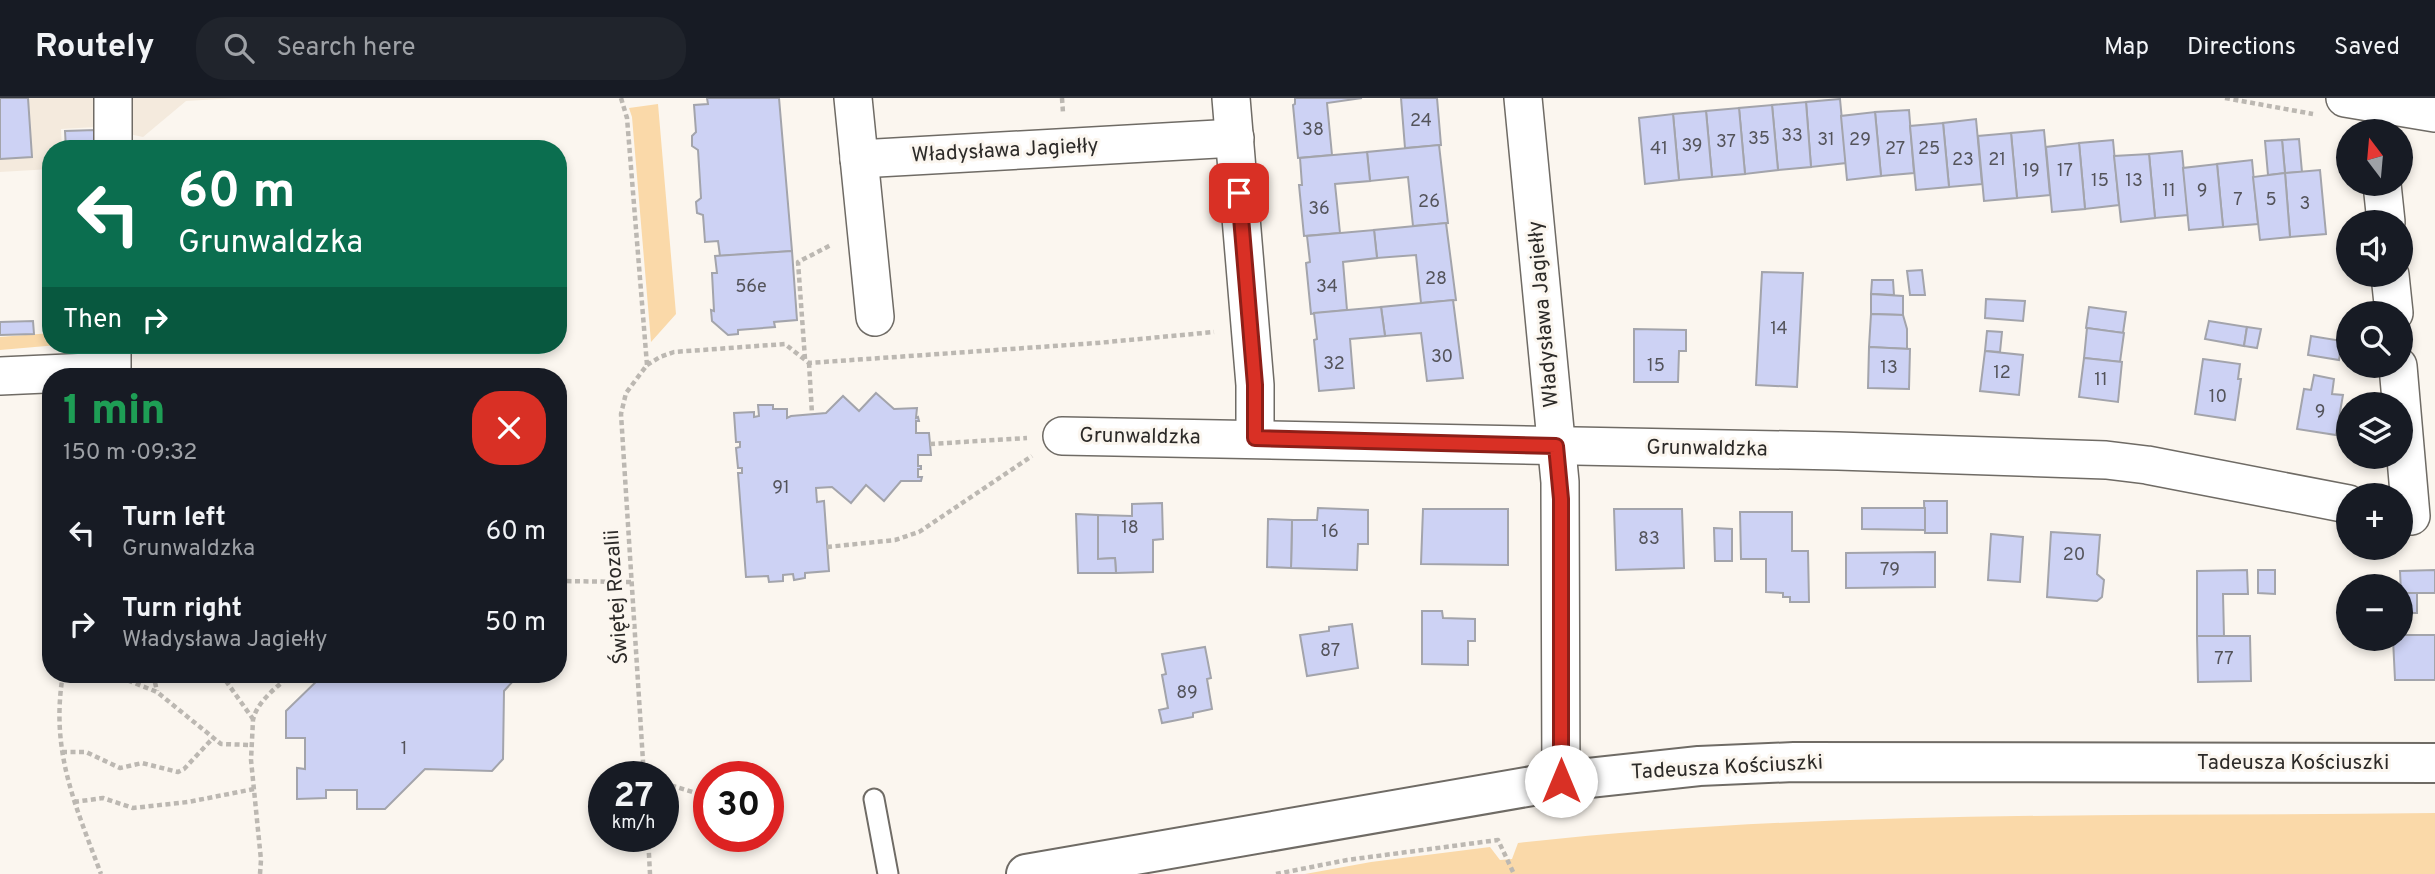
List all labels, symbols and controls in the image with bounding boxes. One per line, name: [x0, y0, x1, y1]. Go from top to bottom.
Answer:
search box: [196, 17, 686, 80]
text: Routely: [35, 27, 154, 69]
icon: search: [220, 29, 258, 67]
text: Search here: [276, 32, 415, 65]
text: Map: [2104, 33, 2149, 63]
text: Directions: [2187, 33, 2296, 63]
text: Saved: [2334, 33, 2400, 63]
house number: 24: [1410, 110, 1432, 133]
house number: 38: [1302, 119, 1324, 142]
north arrow: [2336, 119, 2413, 196]
map controls: [2336, 119, 2413, 651]
house number: 33: [1781, 125, 1803, 148]
house number: 35: [1748, 128, 1770, 151]
house number: 31: [1817, 129, 1835, 152]
house number: 29: [1849, 129, 1871, 152]
house number: 37: [1716, 131, 1736, 154]
street label: Władysława Jagiełły: [911, 133, 1099, 169]
house number: 39: [1681, 135, 1703, 158]
house number: 41: [1650, 138, 1668, 161]
house number: 27: [1885, 138, 1905, 161]
house number: 25: [1918, 138, 1940, 161]
house number: 23: [1952, 149, 1974, 172]
house number: 21: [1988, 149, 2006, 172]
house number: 19: [2022, 160, 2040, 183]
house number: 17: [2057, 160, 2073, 183]
text: 60 m: [178, 163, 296, 225]
pin: [1209, 163, 1269, 223]
icon: left: [63, 168, 154, 259]
house number: 15: [2091, 170, 2109, 193]
house number: 13: [2125, 170, 2143, 193]
icon: arrive: [1220, 174, 1258, 212]
house number: 11: [2162, 180, 2176, 203]
house number: 9: [2197, 180, 2207, 203]
house number: 7: [2233, 189, 2243, 212]
house number: 5: [2265, 189, 2277, 212]
house number: 26: [1418, 191, 1440, 214]
house number: 3: [2300, 193, 2310, 216]
house number: 36: [1308, 198, 1330, 221]
button: sound: [2336, 210, 2413, 287]
street label: Władysława Jagiełły: [1522, 219, 1566, 409]
text: Grunwaldzka: [178, 224, 363, 264]
house number: 28: [1425, 268, 1447, 291]
house number: 56e: [735, 276, 767, 299]
house number: 34: [1316, 276, 1338, 299]
icon: right: [136, 301, 174, 339]
button: search: [2336, 301, 2413, 378]
text: Then: [63, 304, 122, 337]
house number: 14: [1770, 318, 1788, 341]
house number: 30: [1431, 346, 1453, 369]
house number: 32: [1323, 353, 1345, 376]
house number: 15: [1647, 355, 1665, 378]
house number: 13: [1880, 357, 1898, 380]
house number: 12: [1993, 362, 2011, 385]
house number: 11: [2094, 369, 2108, 392]
text: 1 min: [63, 386, 166, 439]
house number: 10: [2209, 386, 2227, 409]
button: close: [472, 391, 546, 465]
button: layers: [2336, 392, 2413, 469]
house number: 9: [2315, 401, 2325, 424]
street label: Grunwaldzka: [1079, 422, 1201, 452]
street label: Grunwaldzka: [1646, 434, 1768, 464]
text: 150 m · 09:32: [63, 439, 197, 468]
house number: 91: [772, 477, 790, 500]
button: +: [2336, 483, 2413, 560]
text: Turn left: [122, 502, 226, 535]
icon: left: [63, 514, 101, 552]
text: 60 m: [486, 516, 546, 549]
house number: 18: [1121, 517, 1139, 540]
house number: 16: [1321, 521, 1339, 544]
house number: 83: [1638, 528, 1660, 551]
street label: Świętej Rozalii: [598, 529, 635, 666]
text: Grunwaldzka: [122, 535, 255, 564]
house number: 20: [2063, 544, 2085, 567]
house number: 79: [1880, 559, 1900, 582]
button: −: [2336, 574, 2413, 651]
text: Turn right: [122, 593, 242, 626]
icon: right: [63, 605, 101, 643]
text: 50 m: [485, 607, 546, 640]
text: Władysława Jagiełły: [122, 626, 327, 655]
house number: 87: [1320, 640, 1340, 663]
house number: 77: [2214, 648, 2234, 671]
house number: 89: [1176, 682, 1198, 705]
house number: 1: [401, 738, 407, 761]
position arrow: [1524, 744, 1598, 818]
street label: Tadeusza Kościuszki: [1630, 749, 1824, 787]
street label: Tadeusza Kościuszki: [2197, 750, 2389, 777]
speed limit sign: 30: [693, 761, 784, 852]
text: 27: [614, 775, 653, 819]
text: km/h: [612, 812, 655, 835]

